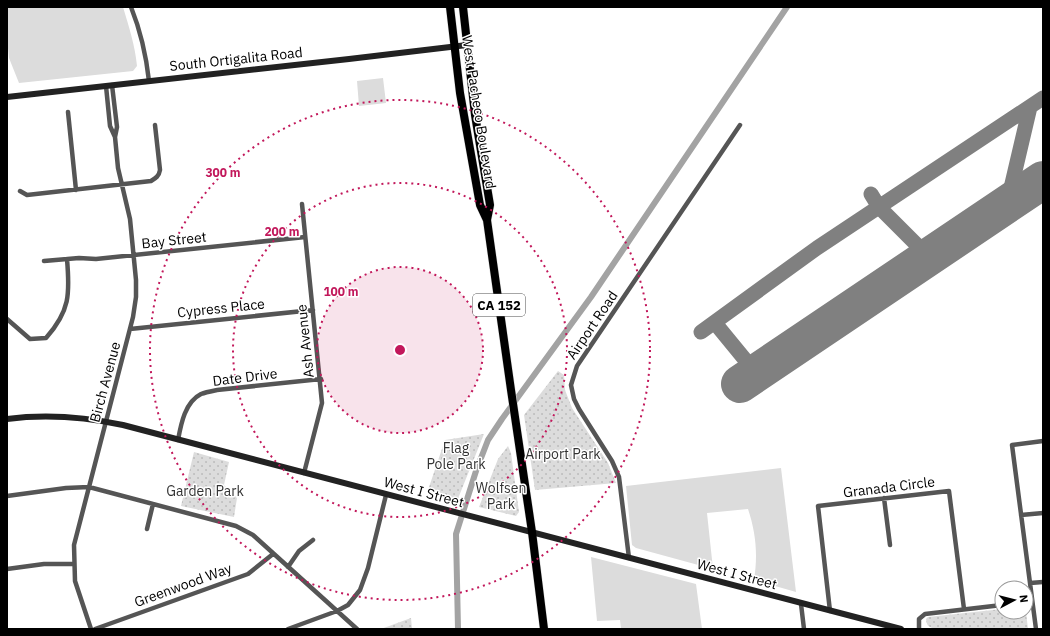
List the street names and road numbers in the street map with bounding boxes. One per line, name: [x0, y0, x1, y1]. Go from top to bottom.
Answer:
street label: West Pacheco Boulevard: [458, 34, 500, 190]
street label: South Ortigalita Road: [169, 43, 303, 75]
street label: Bay Street: [141, 228, 207, 252]
street label: Airport Road: [562, 287, 622, 363]
street label: Cypress Place: [176, 294, 266, 322]
road number: CA 152: [473, 294, 525, 316]
street label: Ash Avenue: [292, 303, 318, 379]
street label: Birch Avenue: [86, 339, 124, 424]
street label: Date Drive: [212, 364, 279, 390]
street label: Granada Circle: [842, 472, 936, 502]
street label: West I Street: [382, 473, 466, 511]
street label: West I Street: [695, 555, 779, 593]
street label: Greenwood Way: [132, 559, 234, 611]

